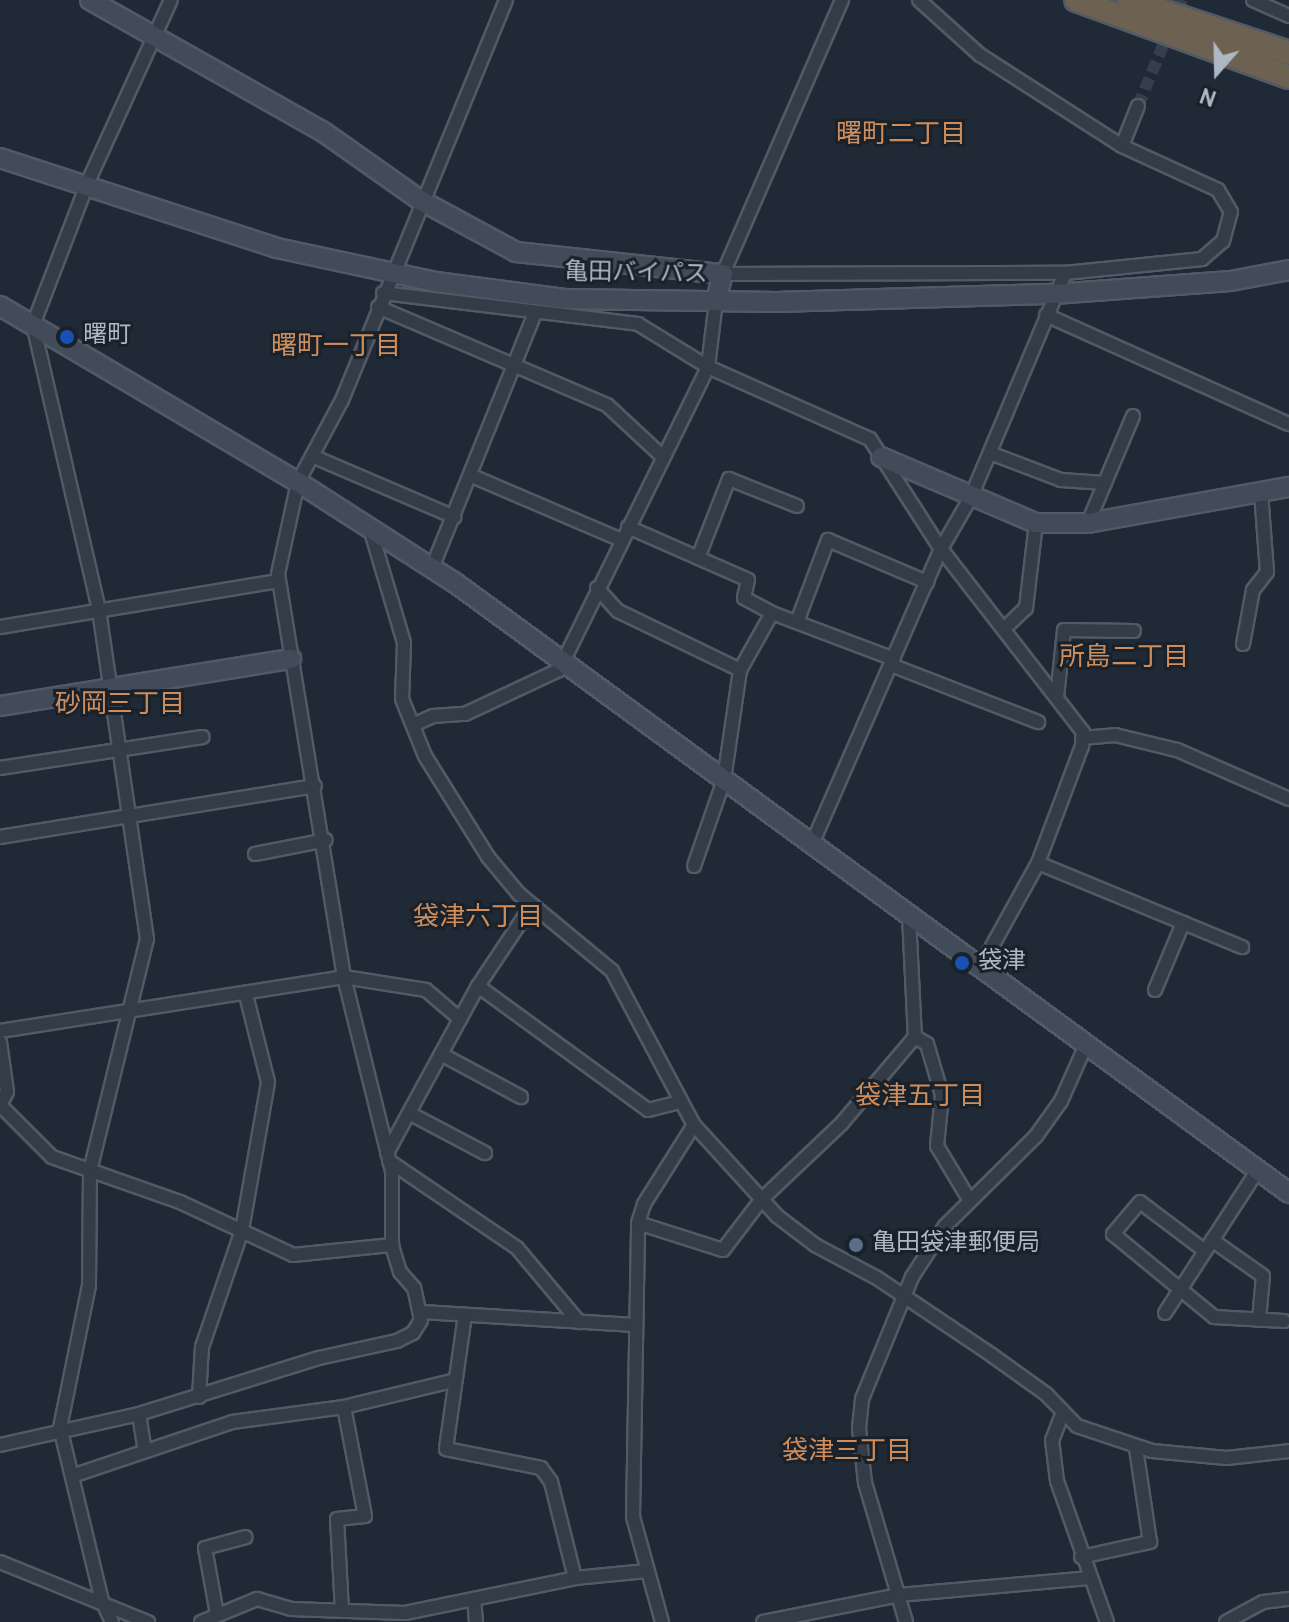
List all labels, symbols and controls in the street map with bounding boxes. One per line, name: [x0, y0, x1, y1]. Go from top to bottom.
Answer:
north arrow: [1177, 32, 1257, 112]
text: N: [1197, 80, 1221, 110]
district label: 曙町二丁目: [836, 120, 966, 152]
street label: 亀田バイパス: [564, 259, 708, 291]
place label: 曙町: [83, 323, 131, 351]
marker: 曙町: [58, 328, 76, 346]
district label: 曙町一丁目: [271, 332, 401, 364]
district label: 所島二丁目: [1059, 643, 1189, 675]
district label: 砂岡三丁目: [55, 690, 185, 722]
district label: 袋津六丁目: [413, 903, 543, 935]
place label: 袋津: [978, 949, 1026, 977]
marker: 袋津: [953, 954, 971, 972]
district label: 袋津五丁目: [855, 1082, 985, 1114]
place label: 亀田袋津郵便局: [872, 1231, 1040, 1259]
marker: 亀田袋津郵便局: [847, 1236, 865, 1254]
district label: 袋津三丁目: [782, 1437, 912, 1469]

